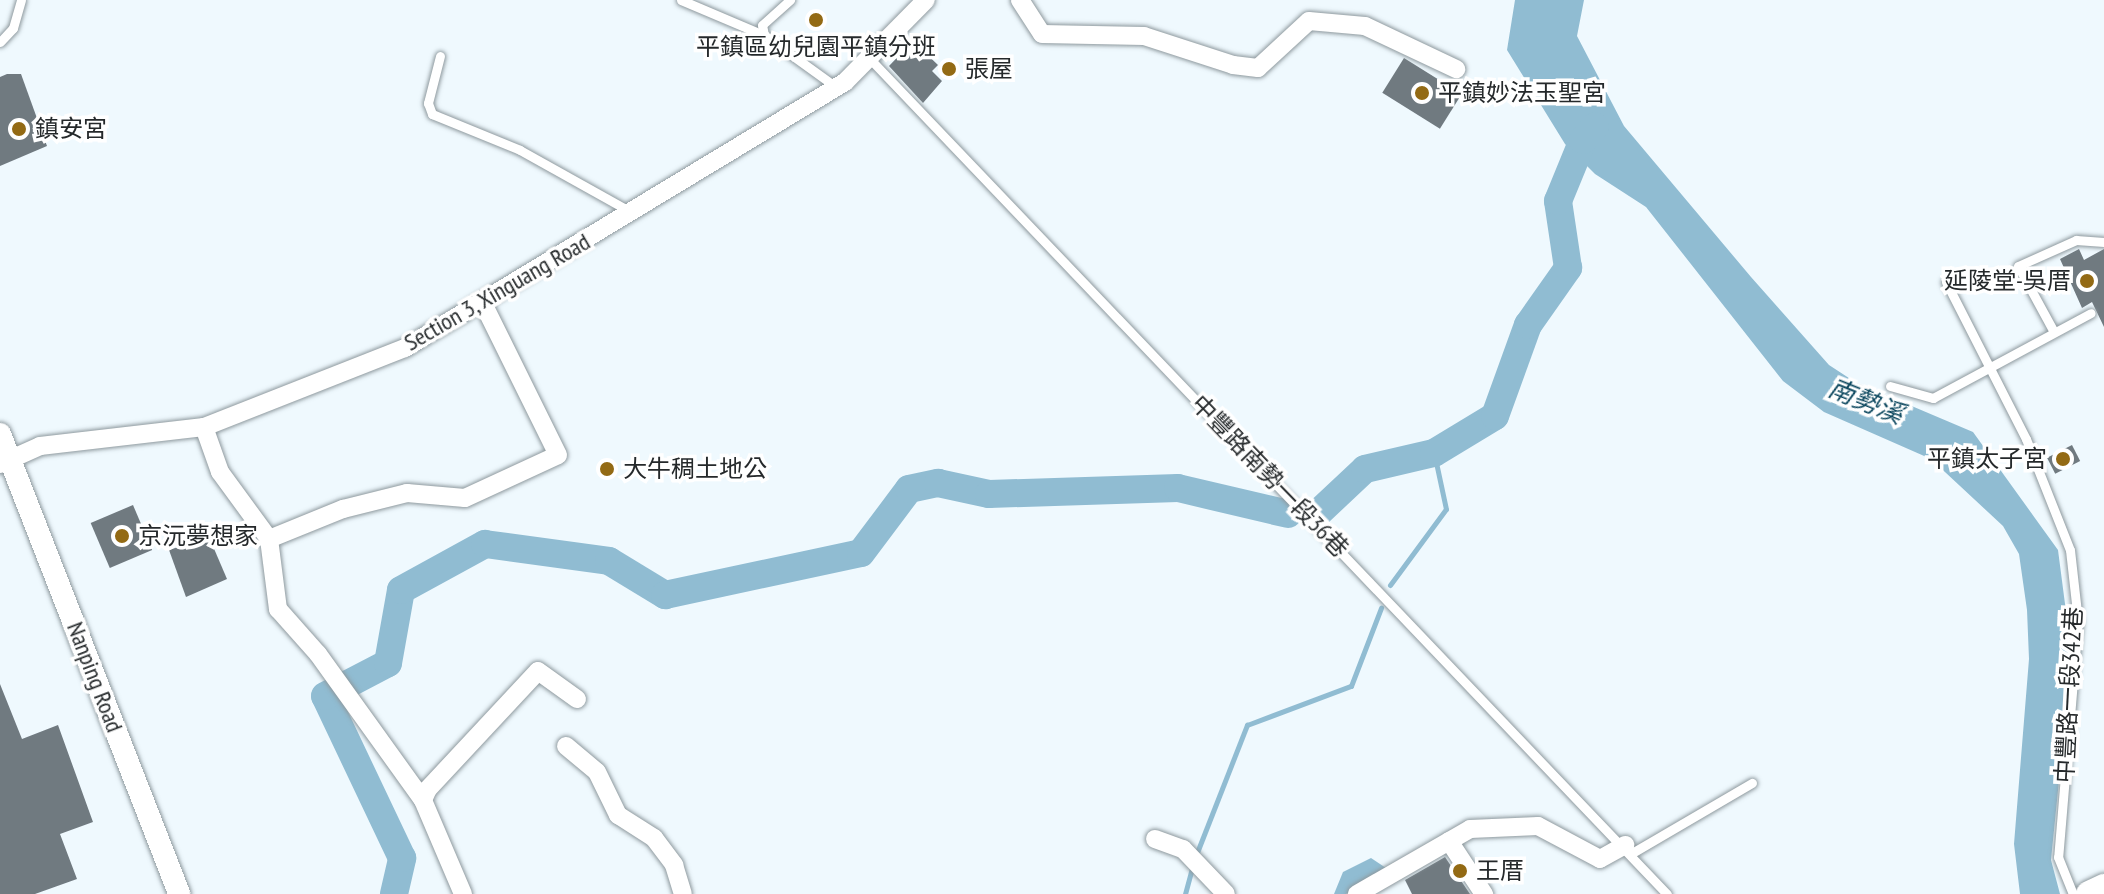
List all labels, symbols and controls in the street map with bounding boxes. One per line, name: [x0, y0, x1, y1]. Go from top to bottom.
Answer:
marker: 平鎮區幼兒園平鎮分班: [807, 11, 825, 29]
place label: 平鎮區幼兒園平鎮分班: [696, 33, 936, 61]
place label: 張屋: [965, 55, 1013, 83]
marker: 張屋: [940, 60, 958, 78]
place label: 平鎮妙法玉聖宮: [1438, 79, 1606, 107]
marker: 平鎮妙法玉聖宮: [1413, 84, 1431, 102]
place label: 鎮安宮: [35, 115, 107, 143]
marker: 鎮安宮: [10, 120, 28, 138]
street label: Section 3, Xinguang Road: [398, 227, 596, 357]
place label: 延陵堂-吳厝: [1944, 267, 2071, 295]
marker: 延陵堂-吳厝: [2078, 272, 2096, 290]
water label: 南勢溪: [1824, 372, 1908, 430]
street label: 中豐路南勢一段36巷: [1185, 389, 1355, 563]
place label: 平鎮太子宮: [1927, 445, 2047, 473]
marker: 平鎮太子宮: [2054, 450, 2072, 468]
place label: 大牛稠土地公: [623, 455, 767, 483]
marker: 大牛稠土地公: [598, 460, 616, 478]
place label: 京沅夢想家: [138, 522, 258, 550]
marker: 京沅夢想家: [113, 527, 131, 545]
street label: 中豐路一段342巷: [2050, 606, 2088, 784]
street label: Nanping Road: [61, 618, 129, 736]
place label: 王厝: [1476, 857, 1524, 885]
marker: 王厝: [1451, 862, 1469, 880]

